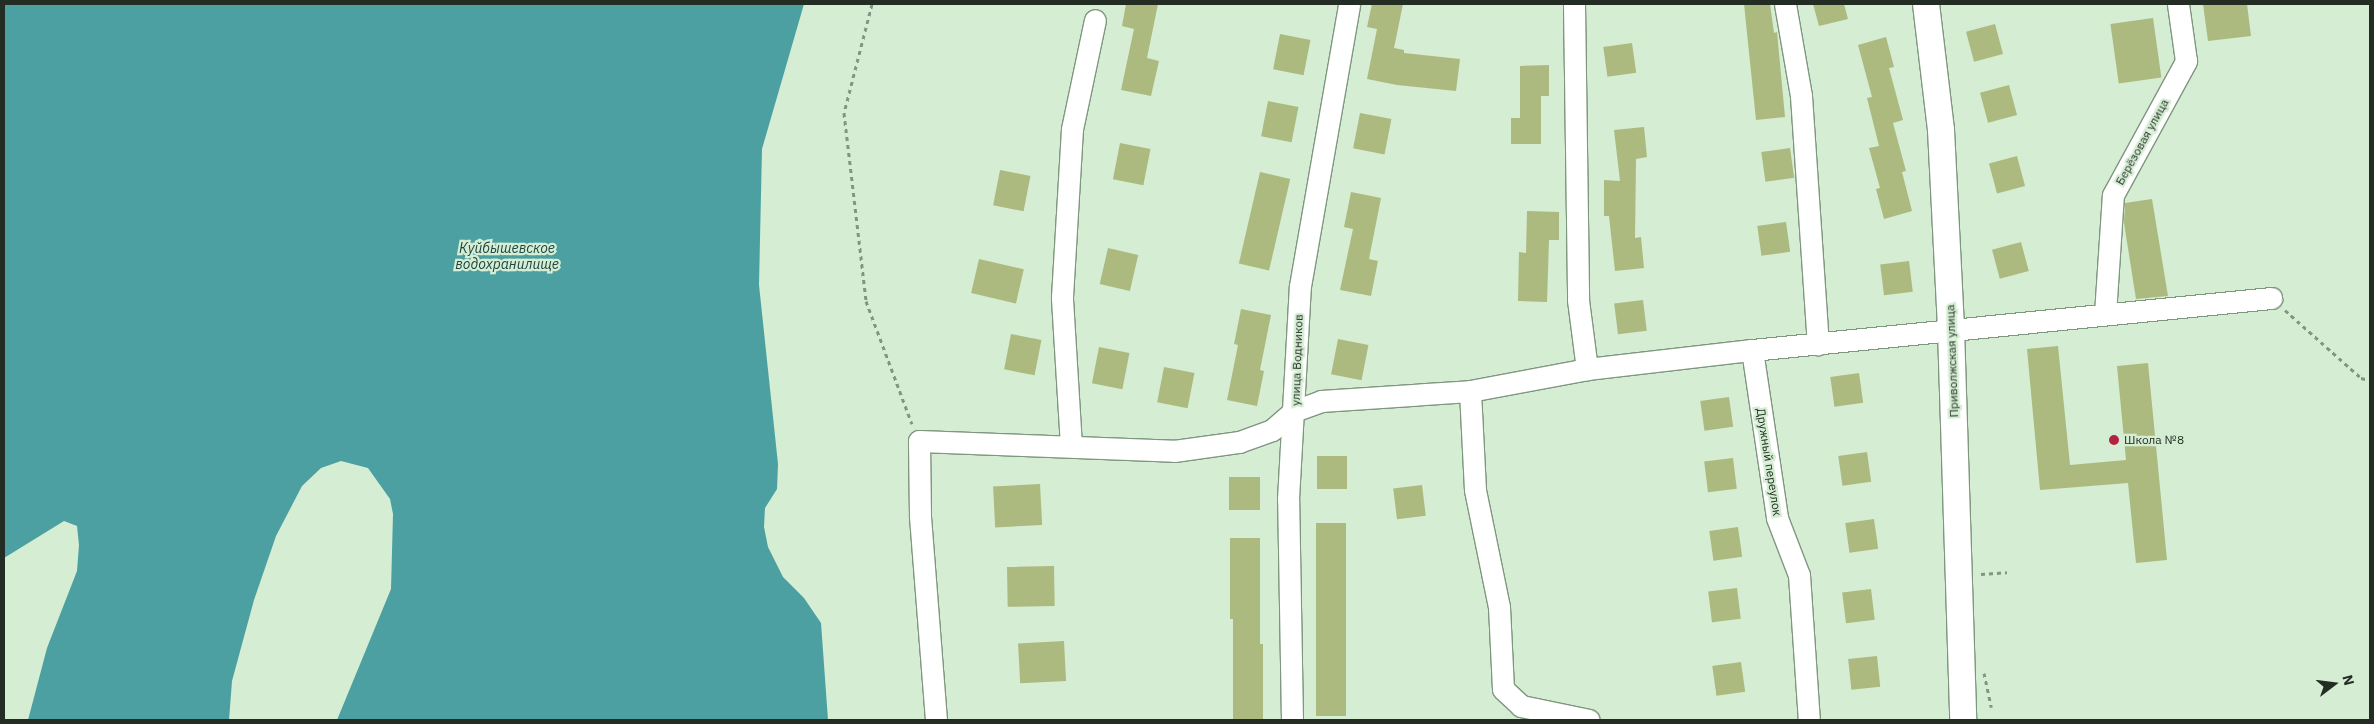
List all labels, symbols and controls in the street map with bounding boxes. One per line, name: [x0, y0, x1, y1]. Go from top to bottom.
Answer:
street label: Берёзовая улица: [2112, 97, 2172, 187]
water label: Куйбышевское водохранилище: [455, 240, 559, 272]
street label: Приволжская улица: [1943, 304, 1961, 418]
street label: улица Водников: [1288, 314, 1306, 406]
street label: Дружный переулок: [1753, 407, 1785, 517]
place label: Школа №8: [2124, 433, 2184, 447]
marker: Школа №8: [2108, 434, 2120, 446]
north arrow: [2309, 659, 2359, 709]
text: N: [2338, 673, 2358, 687]

